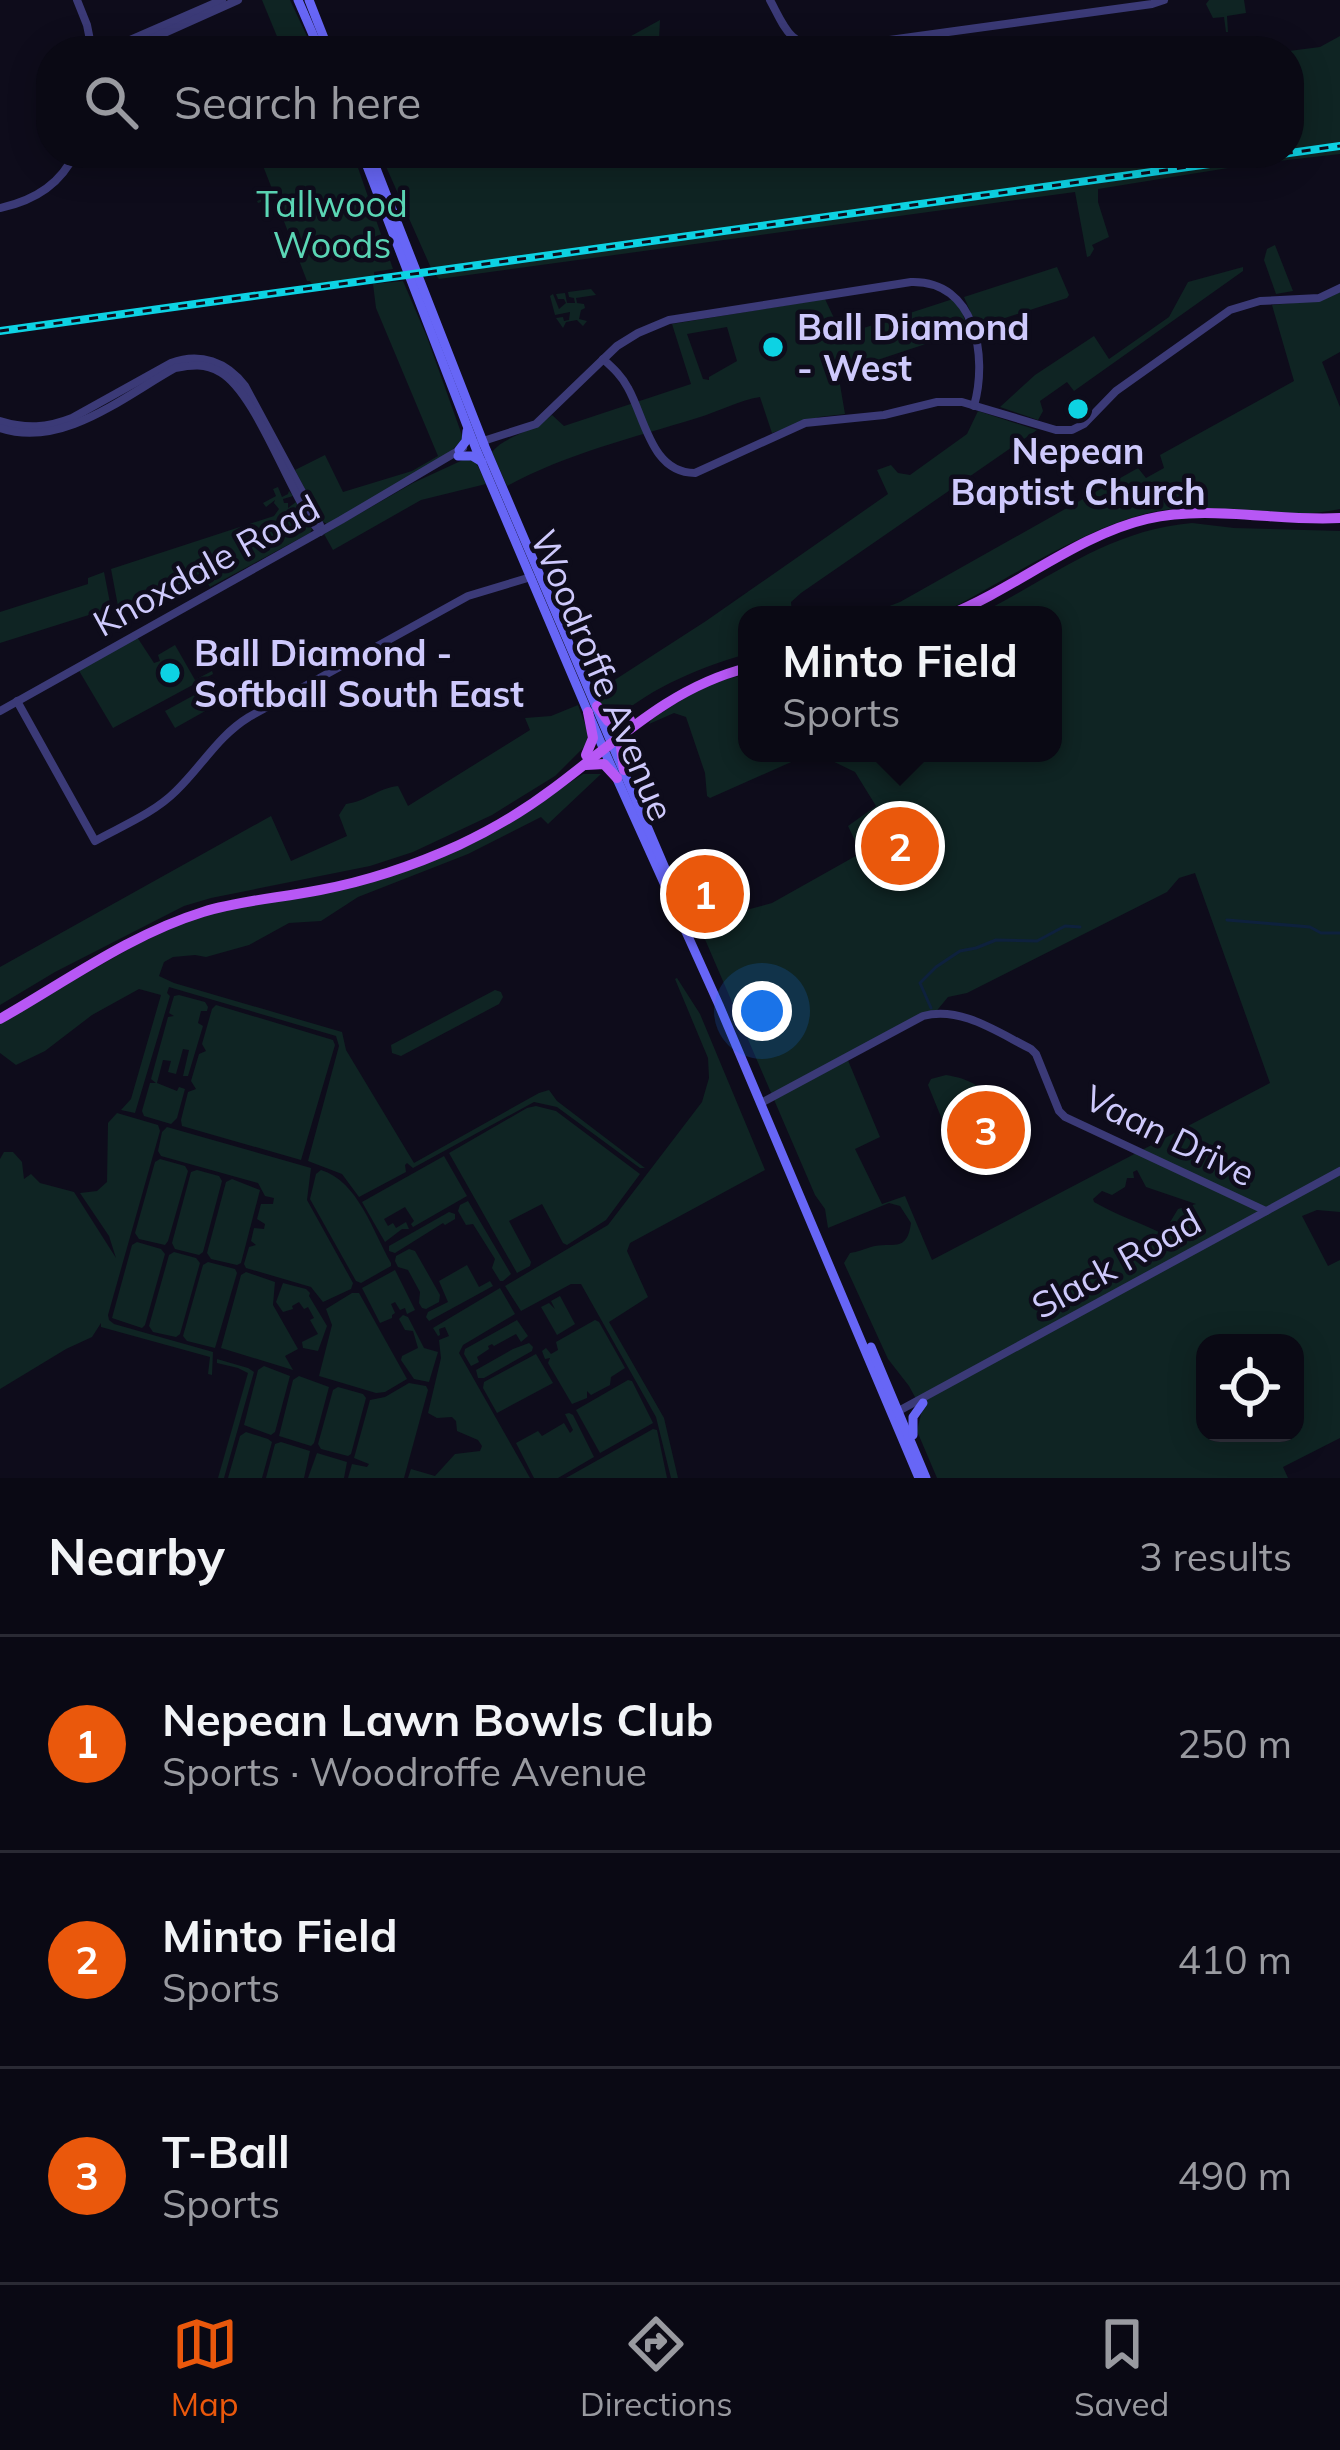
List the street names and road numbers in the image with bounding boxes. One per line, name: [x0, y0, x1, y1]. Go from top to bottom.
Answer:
street label: Knoxdale Road: [85, 484, 327, 646]
street label: Woodroffe Avenue: [521, 523, 685, 827]
street label: Vaan Drive: [1078, 1075, 1262, 1195]
street label: Slack Road: [1023, 1198, 1209, 1328]

